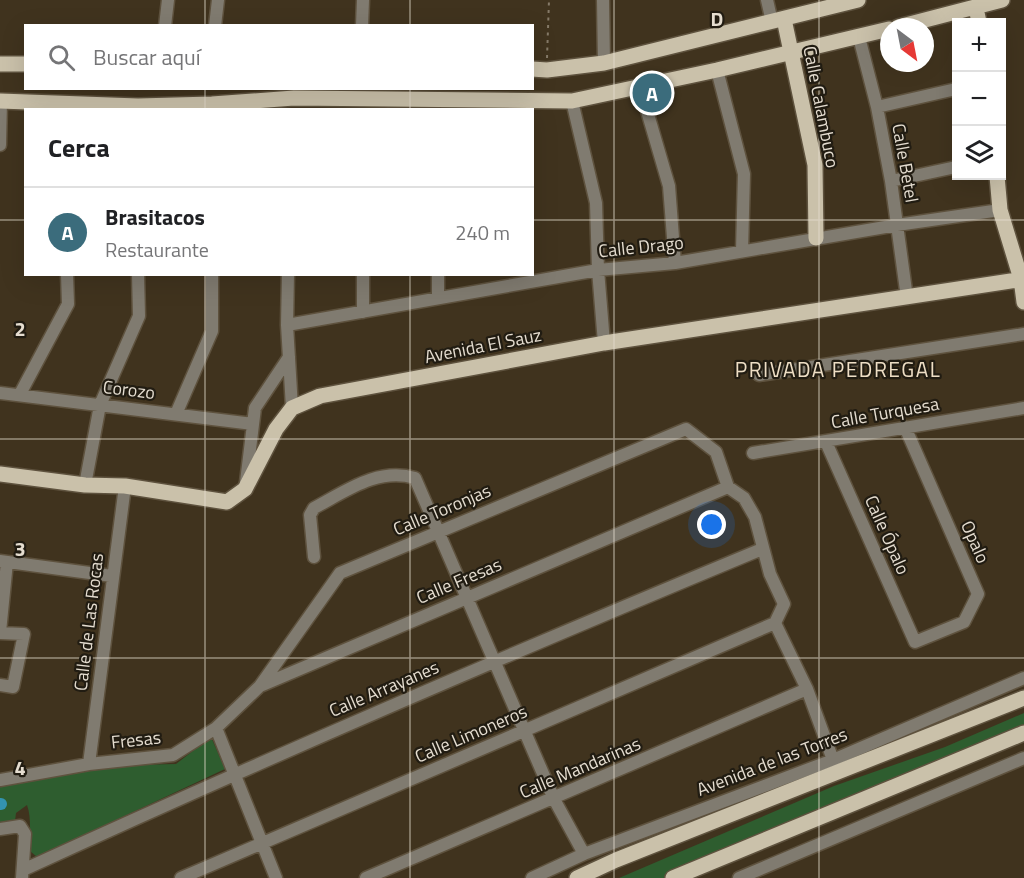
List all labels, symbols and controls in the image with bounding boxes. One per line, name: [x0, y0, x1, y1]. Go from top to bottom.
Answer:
text: D: [711, 3, 723, 34]
north arrow: [880, 18, 934, 72]
map controls: [952, 18, 1006, 180]
button: +: [952, 18, 1006, 72]
search box: [24, 24, 534, 90]
text: Buscar aquí: [93, 40, 201, 74]
icon: search: [45, 41, 78, 74]
street label: Calle Calambuco: [796, 44, 847, 170]
pin: A: [632, 70, 672, 116]
button: −: [952, 72, 1006, 126]
street label: Calle Betel: [885, 121, 926, 205]
button: layers: [952, 126, 1006, 180]
text: Cerca: [48, 128, 110, 167]
text: Brasitacos: [105, 200, 205, 234]
text: A: [61, 217, 74, 248]
text: 240 m: [455, 217, 510, 248]
street label: Calle Drago: [597, 229, 685, 264]
text: Restaurante: [105, 234, 209, 265]
text: 2: [14, 313, 26, 344]
street label: Avenida El Sauz: [422, 321, 544, 370]
district label: PRIVADA PEDREGAL: [735, 353, 941, 385]
street label: Corozo: [101, 373, 157, 406]
street label: Calle Turquesa: [829, 390, 941, 435]
street label: Calle Toronjas: [389, 477, 495, 542]
street label: Calle Ópalo: [858, 491, 917, 579]
your location: [697, 510, 726, 539]
street label: Opalo: [954, 516, 997, 567]
text: 3: [14, 533, 26, 564]
street label: Calle Fresas: [412, 550, 506, 611]
street label: Calle de Las Rocas: [67, 552, 110, 692]
street label: Calle Arrayanes: [325, 653, 443, 724]
street label: Calle Limoneros: [410, 698, 531, 769]
street label: Avenida de las Torres: [693, 720, 851, 803]
street label: Fresas: [110, 723, 162, 756]
street label: Calle Mandarinas: [515, 730, 645, 805]
text: 4: [14, 752, 26, 783]

